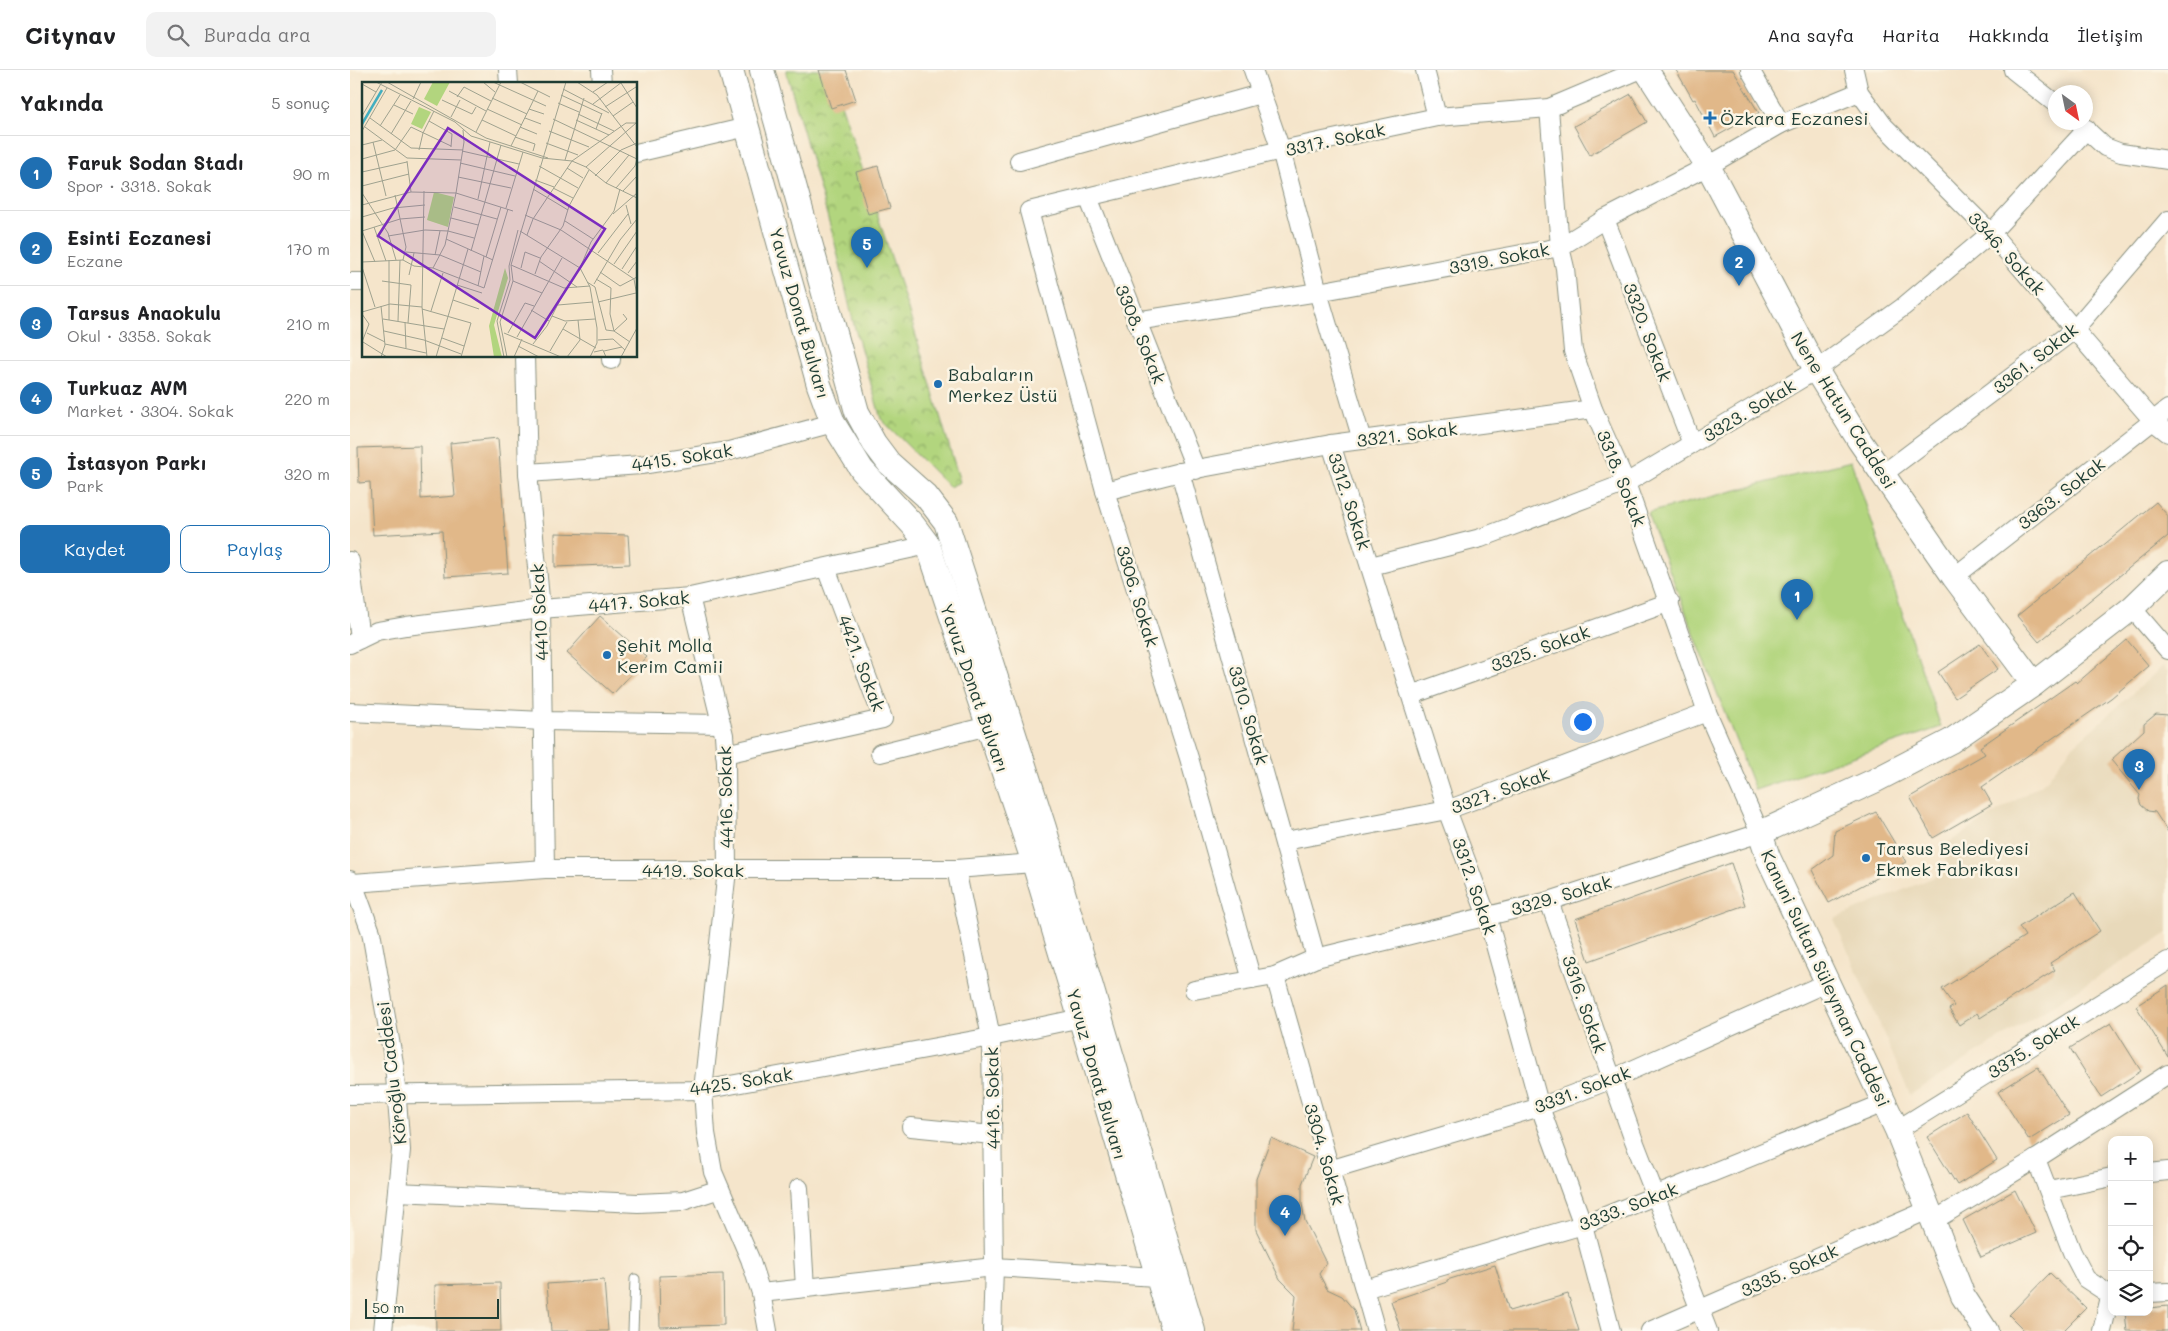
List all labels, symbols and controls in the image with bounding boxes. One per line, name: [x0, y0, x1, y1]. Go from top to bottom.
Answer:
search box: [146, 12, 496, 57]
text: Citynav: [25, 19, 116, 50]
icon: search: [164, 21, 192, 49]
text: Burada ara: [204, 22, 311, 47]
text: Ana sayfa: [1767, 23, 1854, 47]
text: Harita: [1882, 23, 1940, 47]
text: Hakkında: [1968, 23, 2049, 47]
text: İletişim: [2077, 23, 2143, 47]
inset map: [362, 82, 638, 358]
north arrow: [2048, 85, 2093, 130]
text: Yakında: [20, 89, 104, 116]
text: 5 sonuç: [271, 92, 330, 113]
place label: Özkara Eczanesi: [1720, 106, 1869, 130]
marker: Özkara Eczanesi: [1704, 112, 1716, 124]
street label: 3317. Sokak: [1283, 117, 1387, 161]
text: Faruk Sodan Stadı: [67, 150, 244, 175]
text: 1: [32, 163, 40, 184]
text: 90 m: [293, 163, 330, 184]
text: Spor · 3318. Sokak: [67, 175, 212, 196]
street label: 3346. Sokak: [1963, 206, 2051, 300]
text: Esinti Eczanesi: [67, 225, 212, 250]
street label: Yavuz Donat Bulvarı: [764, 225, 836, 401]
pin: 5: [851, 227, 883, 268]
street label: 3319. Sokak: [1447, 236, 1551, 280]
text: 2: [32, 238, 40, 259]
text: 170 m: [286, 238, 330, 259]
pin: 2: [1723, 245, 1755, 286]
text: Eczane: [67, 250, 123, 271]
street label: 3320. Sokak: [1618, 279, 1678, 385]
street label: 3308. Sokak: [1110, 281, 1172, 387]
text: Tarsus Anaokulu: [67, 300, 221, 325]
text: 3: [31, 313, 41, 334]
text: 210 m: [286, 313, 330, 334]
street label: 3361. Sokak: [1987, 317, 2083, 399]
text: Okul · 3358. Sokak: [67, 325, 211, 346]
street label: Nene Hatun Caddesi: [1786, 327, 1902, 493]
place label: Babaların Merkez Üstü: [948, 362, 1058, 407]
street label: 3323. Sokak: [1698, 373, 1800, 447]
text: Turkuaz AVM: [67, 375, 188, 400]
marker: Babaların Merkez Üstü: [932, 378, 944, 390]
text: 4: [31, 388, 41, 409]
text: 220 m: [284, 388, 330, 409]
text: Market · 3304. Sokak: [67, 400, 234, 421]
street label: 3321. Sokak: [1355, 416, 1459, 452]
street label: 3318. Sokak: [1592, 426, 1652, 530]
street label: 4415. Sokak: [630, 437, 734, 477]
street label: 3312. Sokak: [1323, 449, 1377, 553]
text: İstasyon Parkı: [67, 450, 207, 475]
street label: 3363. Sokak: [2012, 451, 2110, 535]
text: 5: [31, 463, 41, 484]
text: 320 m: [284, 463, 330, 484]
text: Park: [67, 475, 103, 496]
button: Kaydet: [20, 525, 170, 573]
button: Paylaş: [180, 525, 330, 573]
street label: 3306. Sokak: [1111, 542, 1165, 650]
street label: 4410 Sokak: [524, 563, 554, 661]
pin: 1: [1781, 579, 1813, 620]
street label: 4417. Sokak: [587, 585, 691, 617]
street label: Yavuz Donat Bulvarı: [935, 600, 1015, 776]
street label: 4421. Sokak: [833, 611, 891, 715]
street label: 3325. Sokak: [1487, 619, 1593, 677]
place label: Şehit Molla Kerim Camii: [617, 633, 723, 678]
marker: Şehit Molla Kerim Camii: [601, 649, 613, 661]
street label: 3310. Sokak: [1223, 662, 1275, 768]
your location: [1570, 709, 1596, 735]
street label: 4416. Sokak: [712, 746, 738, 848]
pin: 3: [2123, 749, 2155, 790]
street label: 3327. Sokak: [1447, 761, 1553, 819]
street label: 3312. Sokak: [1447, 834, 1503, 938]
place label: Tarsus Belediyesi Ekmek Fabrikası: [1876, 836, 2029, 881]
street label: Kanuni Sultan Süleyman Caddesi: [1756, 846, 1896, 1110]
marker: Tarsus Belediyesi Ekmek Fabrikası: [1860, 852, 1872, 864]
street label: 4419. Sokak: [642, 858, 744, 882]
street label: 3329. Sokak: [1508, 869, 1614, 921]
street label: 3316. Sokak: [1557, 952, 1613, 1056]
street label: Yavuz Donat Bulvarı: [1061, 986, 1133, 1162]
street label: Köroğlu Caddesi: [370, 1000, 412, 1146]
street label: 3375. Sokak: [1983, 1008, 2083, 1084]
street label: 4418. Sokak: [979, 1047, 1005, 1149]
street label: 3331. Sokak: [1530, 1060, 1634, 1118]
street label: 4425. Sokak: [688, 1061, 794, 1101]
street label: 3304. Sokak: [1299, 1100, 1351, 1208]
map controls: [2108, 1136, 2153, 1316]
button: +: [2108, 1136, 2153, 1181]
street label: 3333. Sokak: [1575, 1176, 1681, 1236]
button: −: [2108, 1181, 2153, 1226]
pin: 4: [1269, 1195, 1301, 1236]
button: locate: [2108, 1226, 2153, 1271]
street label: 3335. Sokak: [1736, 1238, 1842, 1302]
button: layers: [2108, 1271, 2153, 1316]
scale bar: [365, 1296, 499, 1319]
text: 50 m: [372, 1298, 404, 1317]

